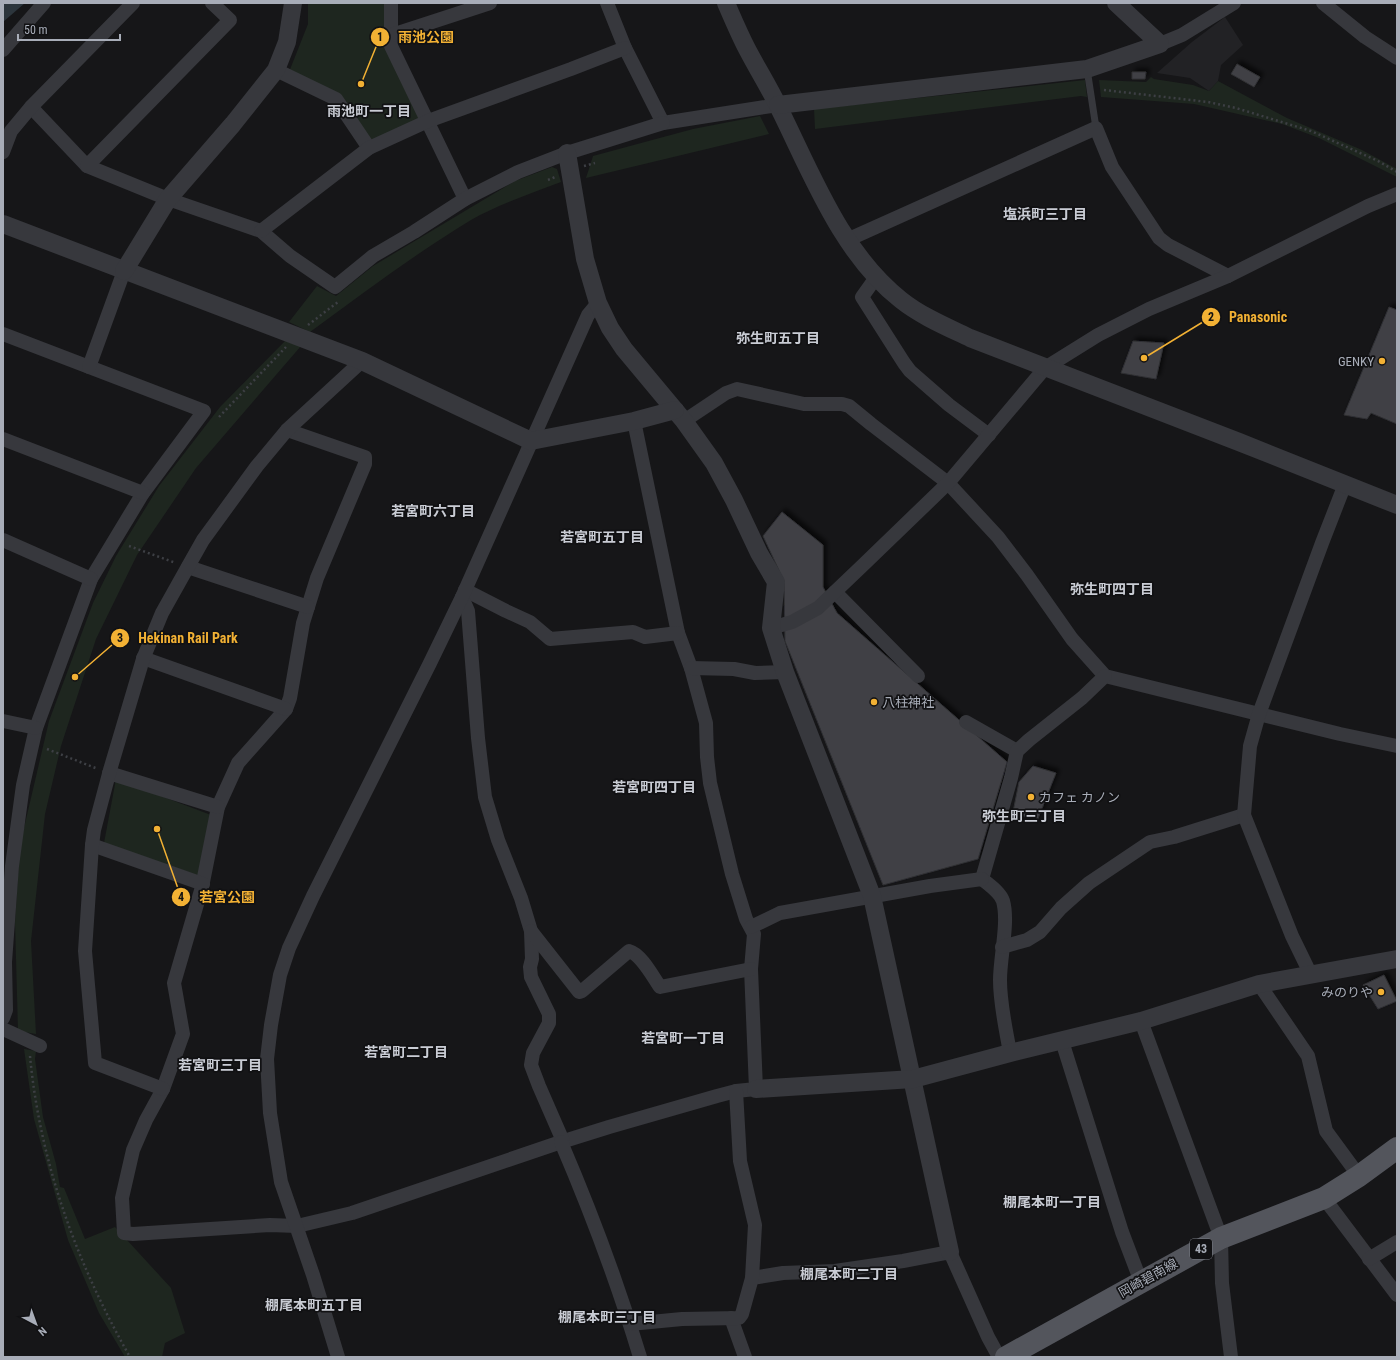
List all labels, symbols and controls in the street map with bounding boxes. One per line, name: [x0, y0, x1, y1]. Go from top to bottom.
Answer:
scale bar: [18, 16, 120, 42]
text: 50 m: [24, 23, 48, 37]
callout: 雨池公園: [370, 24, 462, 50]
text: 雨池公園: [398, 29, 454, 45]
text: 1: [377, 30, 383, 44]
district label: 雨池町一丁目: [327, 103, 411, 119]
district label: 塩浜町三丁目: [1003, 206, 1087, 222]
callout: Panasonic: [1201, 304, 1295, 330]
text: Panasonic: [1229, 309, 1288, 325]
text: 2: [1208, 310, 1214, 324]
district label: 弥生町五丁目: [736, 330, 820, 346]
place label: GENKY: [1338, 354, 1374, 369]
marker: GENKY: [1377, 356, 1387, 366]
district label: 若宮町六丁目: [391, 503, 475, 519]
district label: 若宮町五丁目: [560, 529, 644, 545]
district label: 弥生町四丁目: [1070, 581, 1154, 597]
callout: Hekinan Rail Park: [110, 625, 246, 651]
text: Hekinan Rail Park: [138, 630, 238, 646]
text: 3: [117, 631, 123, 645]
place label: 八柱神社: [882, 695, 934, 710]
marker: 八柱神社: [869, 697, 879, 707]
district label: 若宮町四丁目: [612, 779, 696, 795]
place label: カフェ カノン: [1039, 790, 1120, 805]
marker: カフェ カノン: [1026, 792, 1036, 802]
district label: 弥生町三丁目: [982, 808, 1066, 824]
callout: 若宮公園: [171, 884, 263, 910]
text: 若宮公園: [199, 889, 255, 905]
text: 4: [178, 890, 184, 904]
place label: みのりや: [1321, 985, 1373, 1000]
marker: みのりや: [1376, 987, 1386, 997]
district label: 若宮町一丁目: [641, 1030, 725, 1046]
district label: 若宮町二丁目: [364, 1044, 448, 1060]
district label: 若宮町三丁目: [178, 1057, 262, 1073]
district label: 棚尾本町一丁目: [1003, 1194, 1101, 1210]
road number: 43: [1190, 1239, 1212, 1259]
street label: 岡崎碧南線: [1116, 1256, 1180, 1300]
district label: 棚尾本町二丁目: [800, 1266, 898, 1282]
district label: 棚尾本町五丁目: [265, 1297, 363, 1313]
north arrow: [16, 1304, 56, 1344]
district label: 棚尾本町三丁目: [558, 1309, 656, 1325]
text: N: [35, 1324, 49, 1338]

